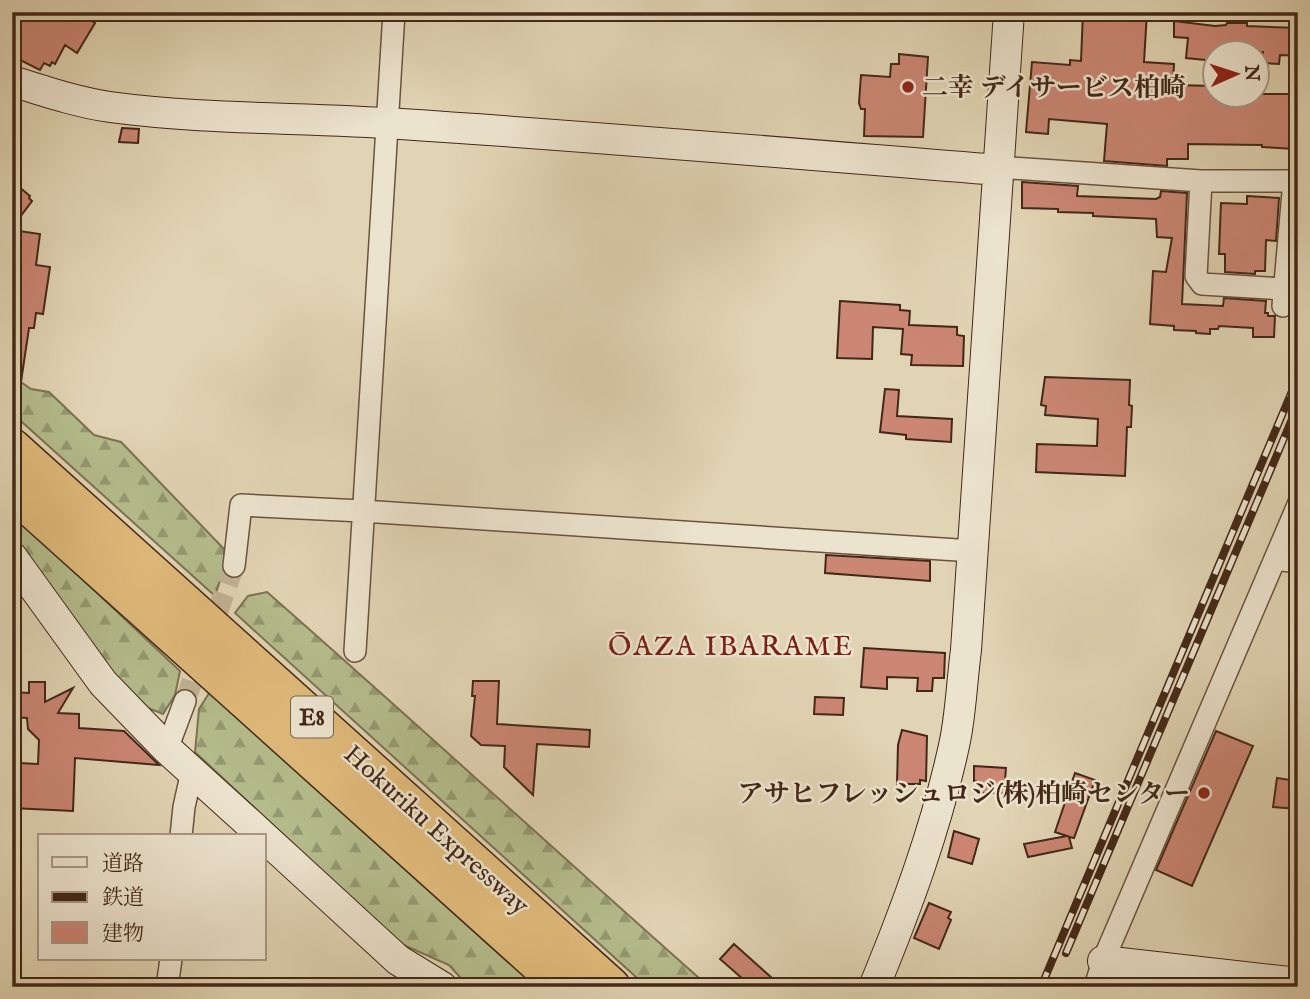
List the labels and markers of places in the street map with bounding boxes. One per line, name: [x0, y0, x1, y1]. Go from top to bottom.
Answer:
place label: 二幸 デイサービス柏崎: [922, 72, 1186, 105]
marker: 二幸 デイサービス柏崎: [900, 79, 916, 95]
place label: アサヒフレッシュロジ(株)柏崎センター: [738, 778, 1190, 811]
marker: アサヒフレッシュロジ(株)柏崎センター: [1196, 785, 1212, 801]

